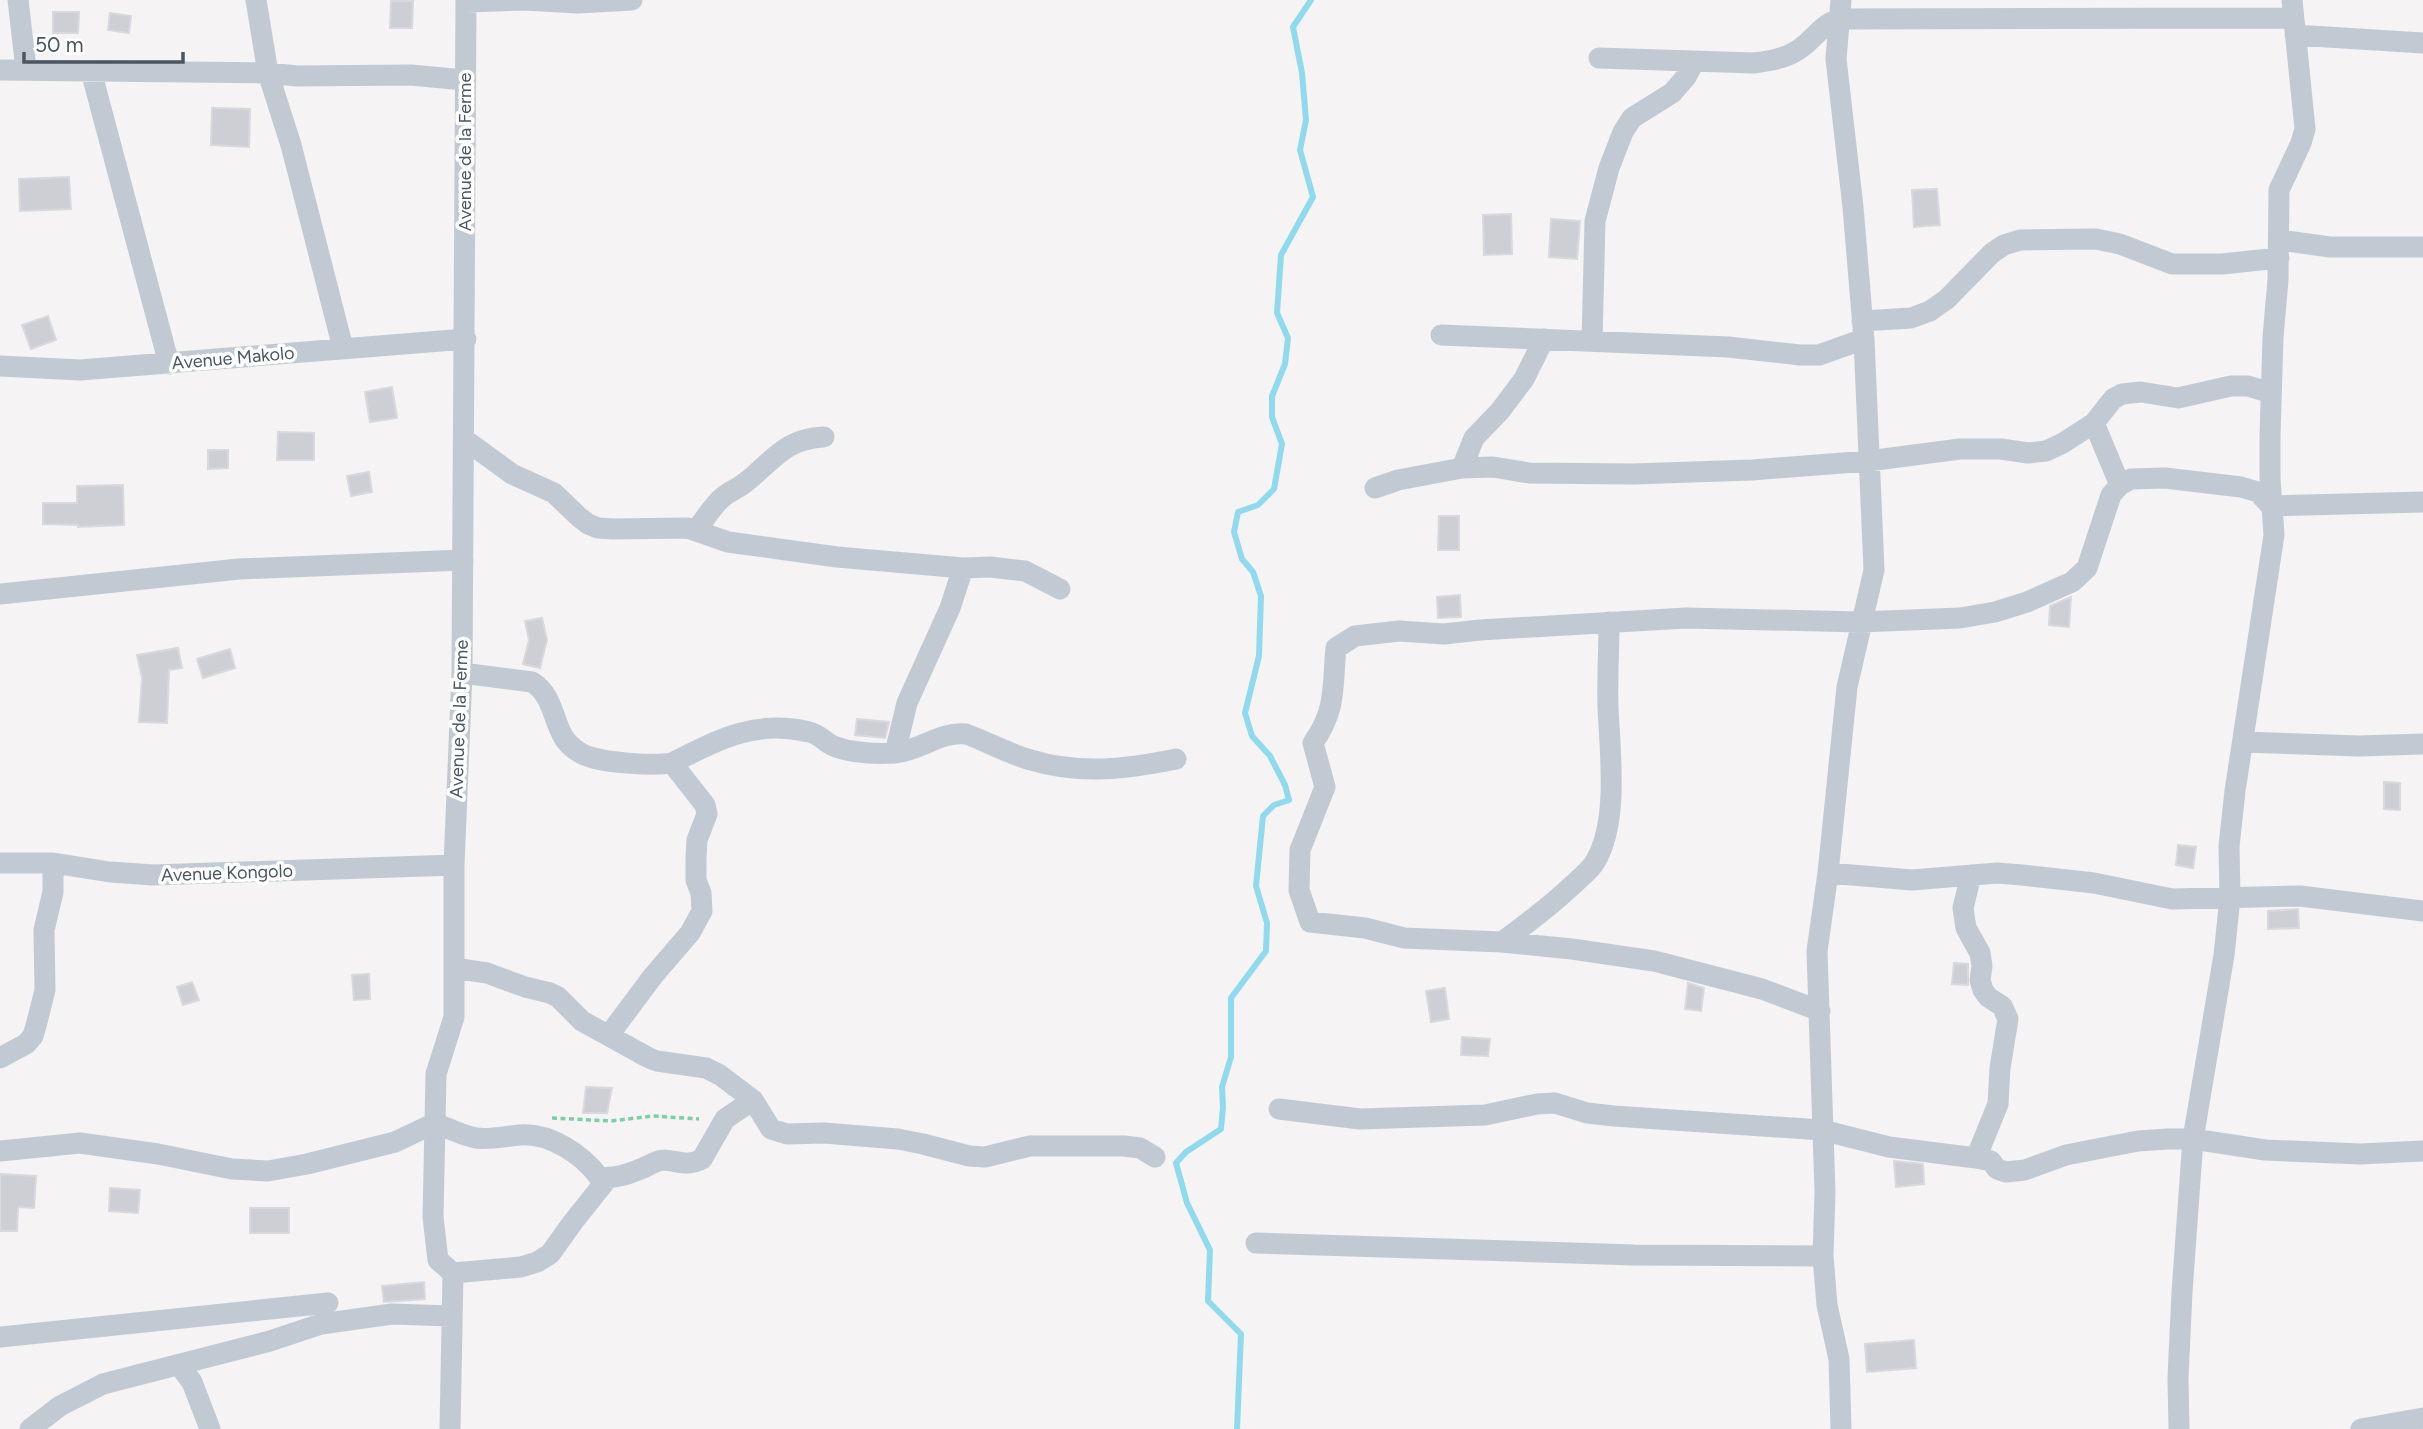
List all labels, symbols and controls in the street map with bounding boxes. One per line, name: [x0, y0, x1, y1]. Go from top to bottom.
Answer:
scale bar: [24, 21, 184, 65]
text: 50 m: [35, 32, 84, 57]
street label: Avenue de la Ferme: [454, 73, 476, 231]
street label: Avenue Makolo: [171, 342, 295, 374]
street label: Avenue de la Ferme: [445, 639, 473, 799]
street label: Avenue Kongolo: [161, 860, 293, 886]

